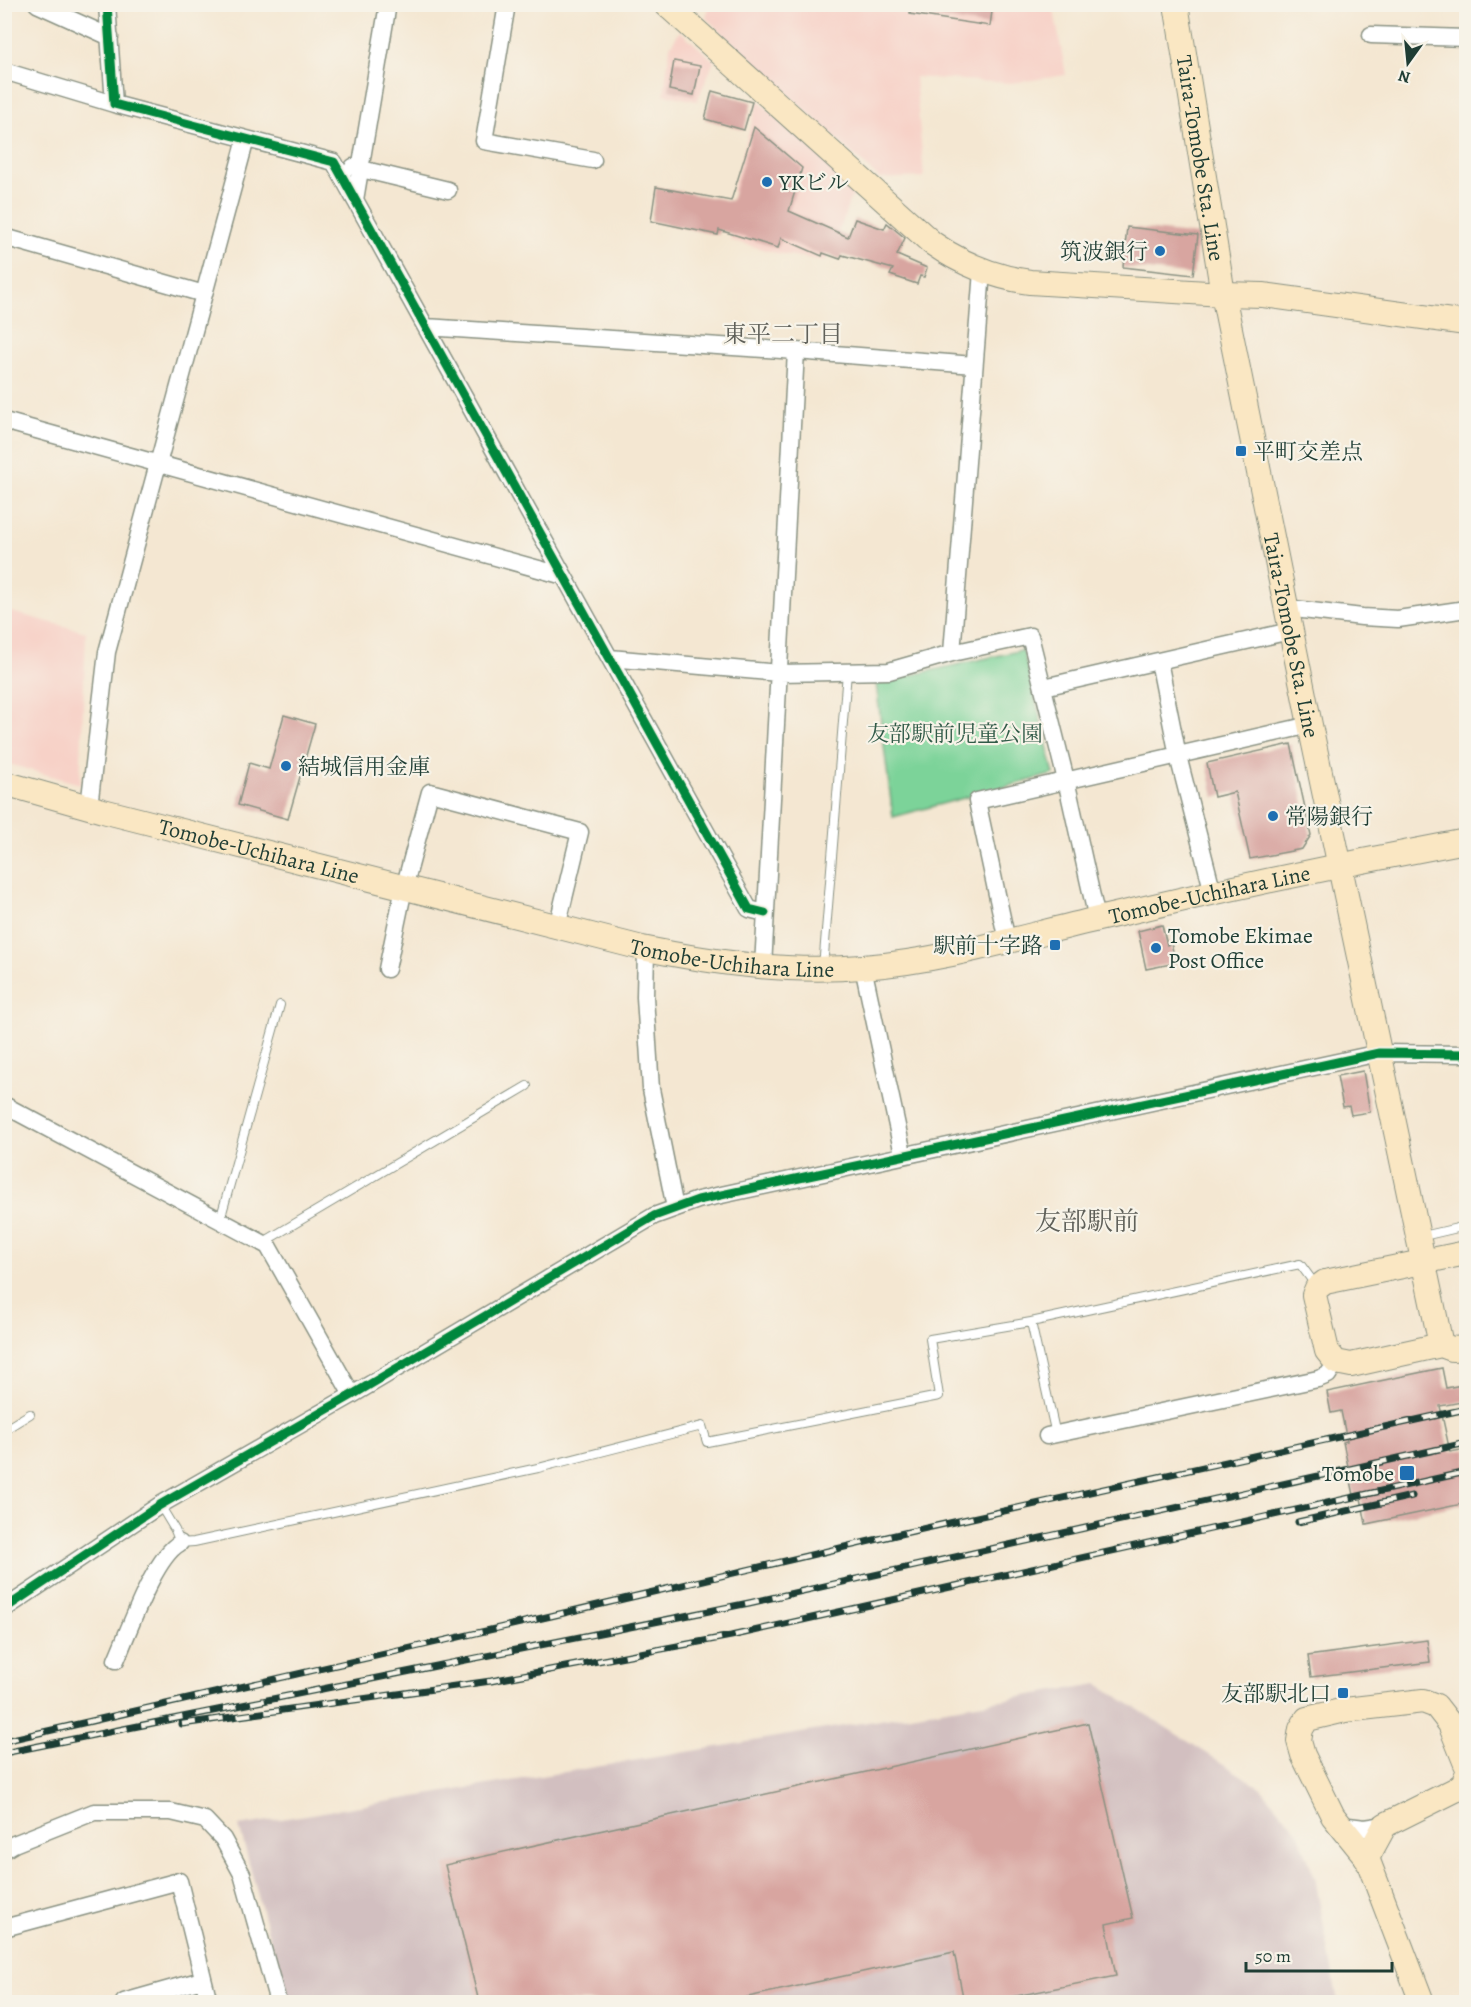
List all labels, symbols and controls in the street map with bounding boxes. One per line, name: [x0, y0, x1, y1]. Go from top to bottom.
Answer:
north arrow: [1378, 33, 1438, 93]
street label: Taira-Tomobe Sta. Line: [1169, 53, 1231, 263]
text: N: [1396, 64, 1413, 89]
place label: YKビル: [778, 168, 849, 198]
marker: YKビル: [760, 175, 774, 189]
place label: 筑波銀行: [1060, 237, 1148, 267]
marker: 筑波銀行: [1153, 244, 1167, 258]
district label: 東平二丁目: [723, 318, 843, 350]
place label: 平町交差点: [1253, 437, 1363, 467]
marker: 平町交差点: [1234, 444, 1248, 458]
street label: Taira-Tomobe Sta. Line: [1256, 531, 1326, 741]
park label: 友部駅前児童公園: [867, 719, 1043, 749]
place label: 結城信用金庫: [298, 752, 430, 782]
marker: 結城信用金庫: [279, 759, 293, 773]
place label: 常陽銀行: [1285, 802, 1373, 832]
marker: 常陽銀行: [1266, 809, 1280, 823]
street label: Tomobe-Uchihara Line: [156, 812, 362, 892]
street label: Tomobe-Uchihara Line: [1106, 858, 1313, 932]
place label: Tomobe Ekimae Post Office: [1168, 921, 1313, 976]
place label: 駅前十字路: [933, 931, 1043, 961]
street label: Tomobe-Uchihara Line: [627, 932, 834, 985]
marker: 駅前十字路: [1048, 938, 1062, 952]
marker: Tomobe Ekimae Post Office: [1149, 941, 1163, 955]
district label: 友部駅前: [1035, 1204, 1139, 1239]
place label: Tomobe: [1322, 1459, 1394, 1489]
marker: Tomobe: [1398, 1464, 1416, 1482]
place label: 友部駅北口: [1221, 1679, 1331, 1709]
marker: 友部駅北口: [1336, 1686, 1350, 1700]
scale bar: [1246, 1935, 1392, 1973]
text: 50 m: [1255, 1944, 1291, 1968]

